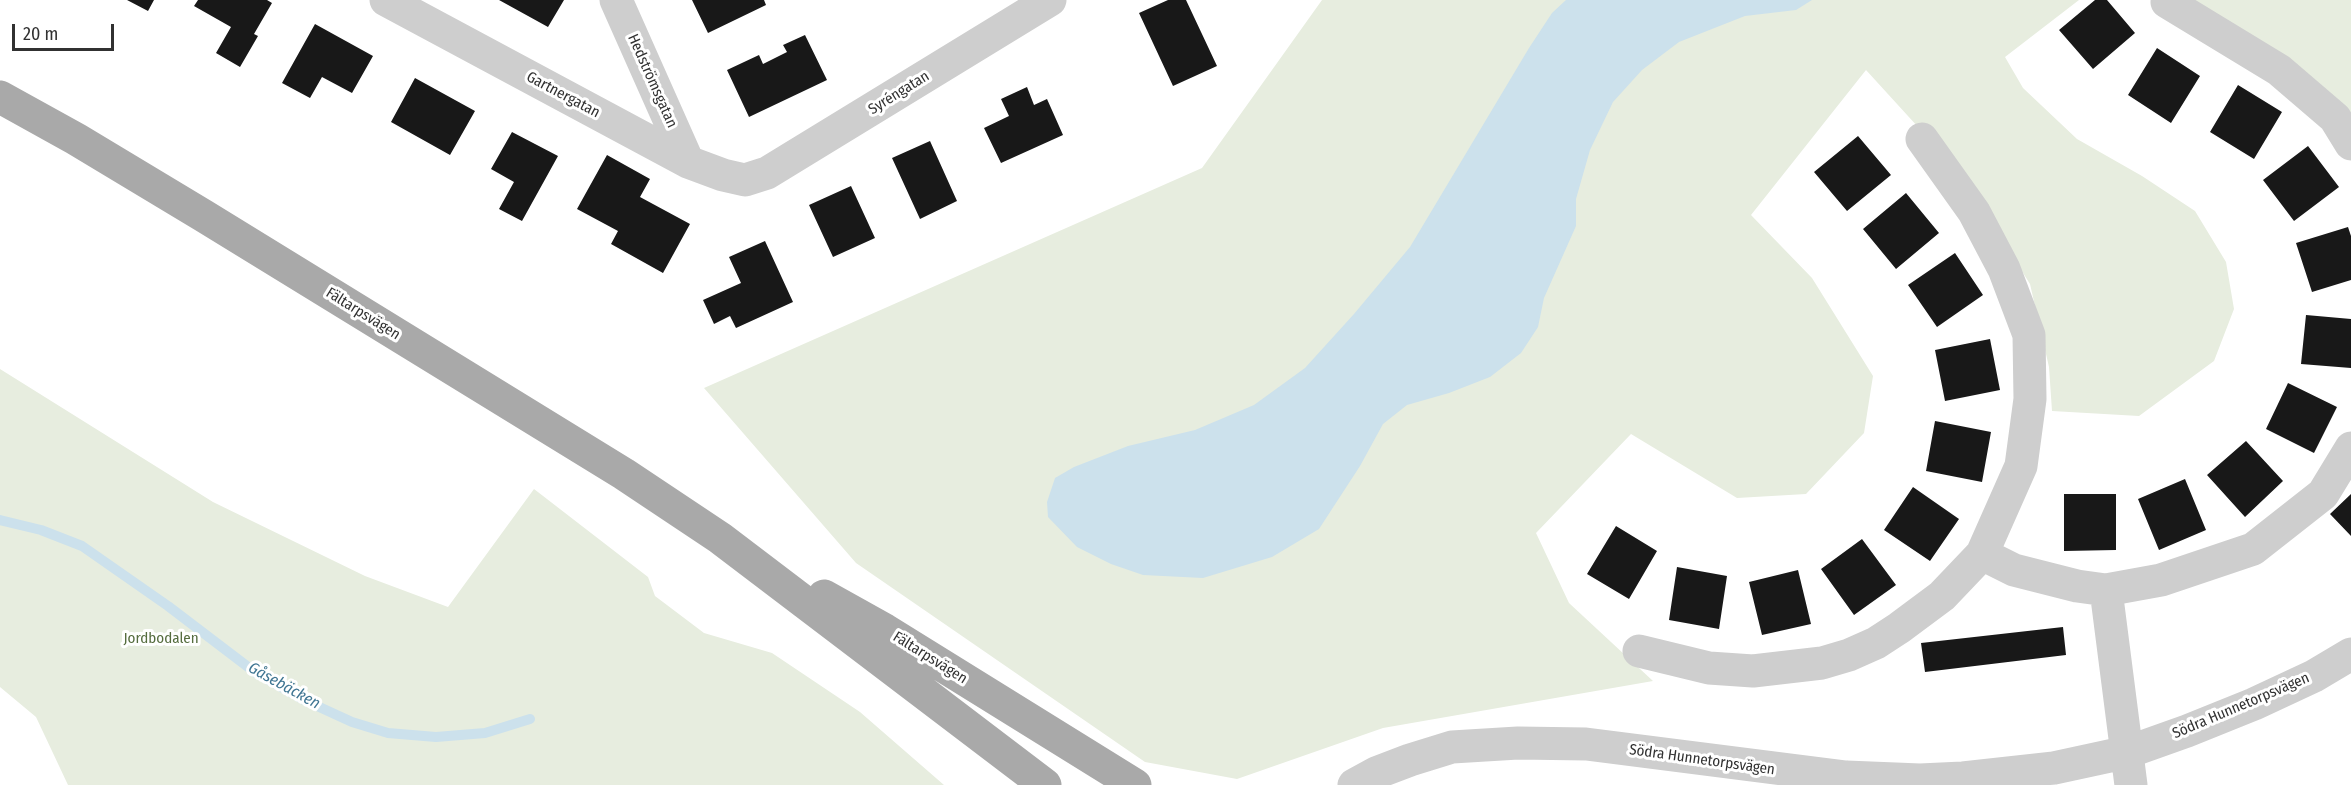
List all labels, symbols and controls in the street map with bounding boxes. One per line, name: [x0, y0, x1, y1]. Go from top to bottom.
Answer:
scale bar: [15, 12, 117, 50]
text: 20 m: [23, 23, 58, 45]
street label: Hedströmsgatan: [623, 31, 681, 131]
street label: Syréngatan: [865, 67, 933, 119]
street label: Gartnergatan: [523, 68, 603, 122]
street label: Fältarpsvägen: [323, 284, 403, 344]
street label: Fältarpsvägen: [890, 628, 970, 688]
park label: Jordbodalen: [123, 630, 199, 648]
water label: Gåsebäcken: [245, 658, 323, 714]
street label: Södra Hunnetorpsvägen: [2170, 669, 2312, 743]
street label: Södra Hunnetorpsvägen: [1628, 741, 1776, 779]

